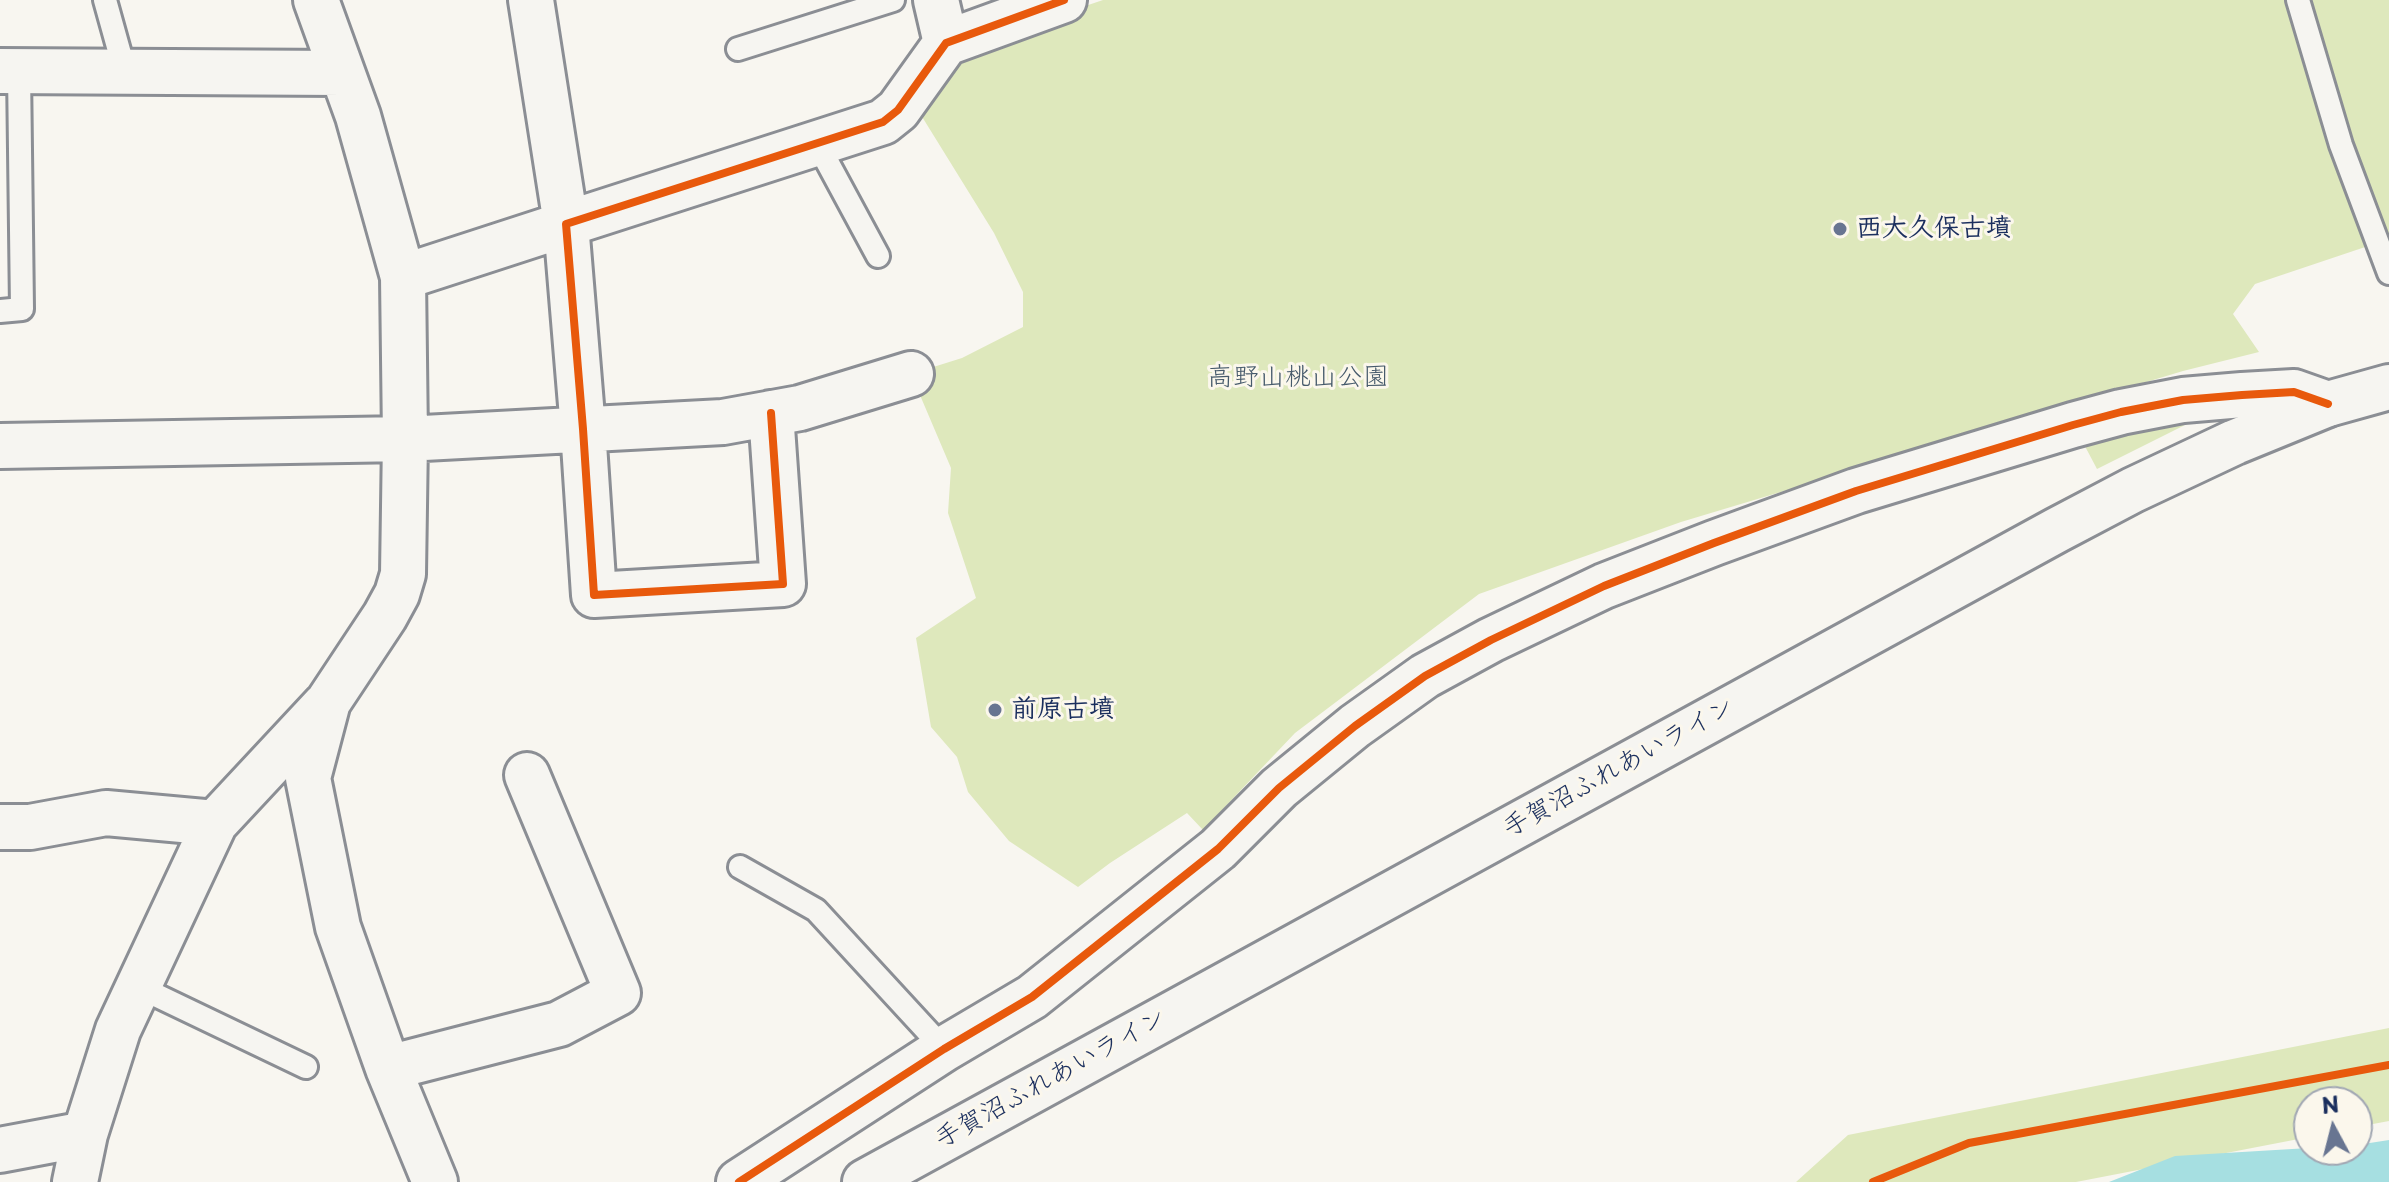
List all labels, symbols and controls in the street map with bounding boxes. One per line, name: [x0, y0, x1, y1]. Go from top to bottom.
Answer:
place label: 西大久保古墳: [1856, 213, 2012, 245]
marker: 西大久保古墳: [1831, 220, 1849, 238]
park label: 高野山桃山公園: [1207, 362, 1389, 394]
street label: 手賀沼ふれあいライン: [1498, 691, 1740, 845]
place label: 前原古墳: [1011, 694, 1115, 726]
marker: 前原古墳: [986, 701, 1004, 719]
street label: 手賀沼ふれあいライン: [930, 1002, 1172, 1156]
north arrow: [2293, 1086, 2373, 1166]
text: N: [2320, 1086, 2341, 1121]

